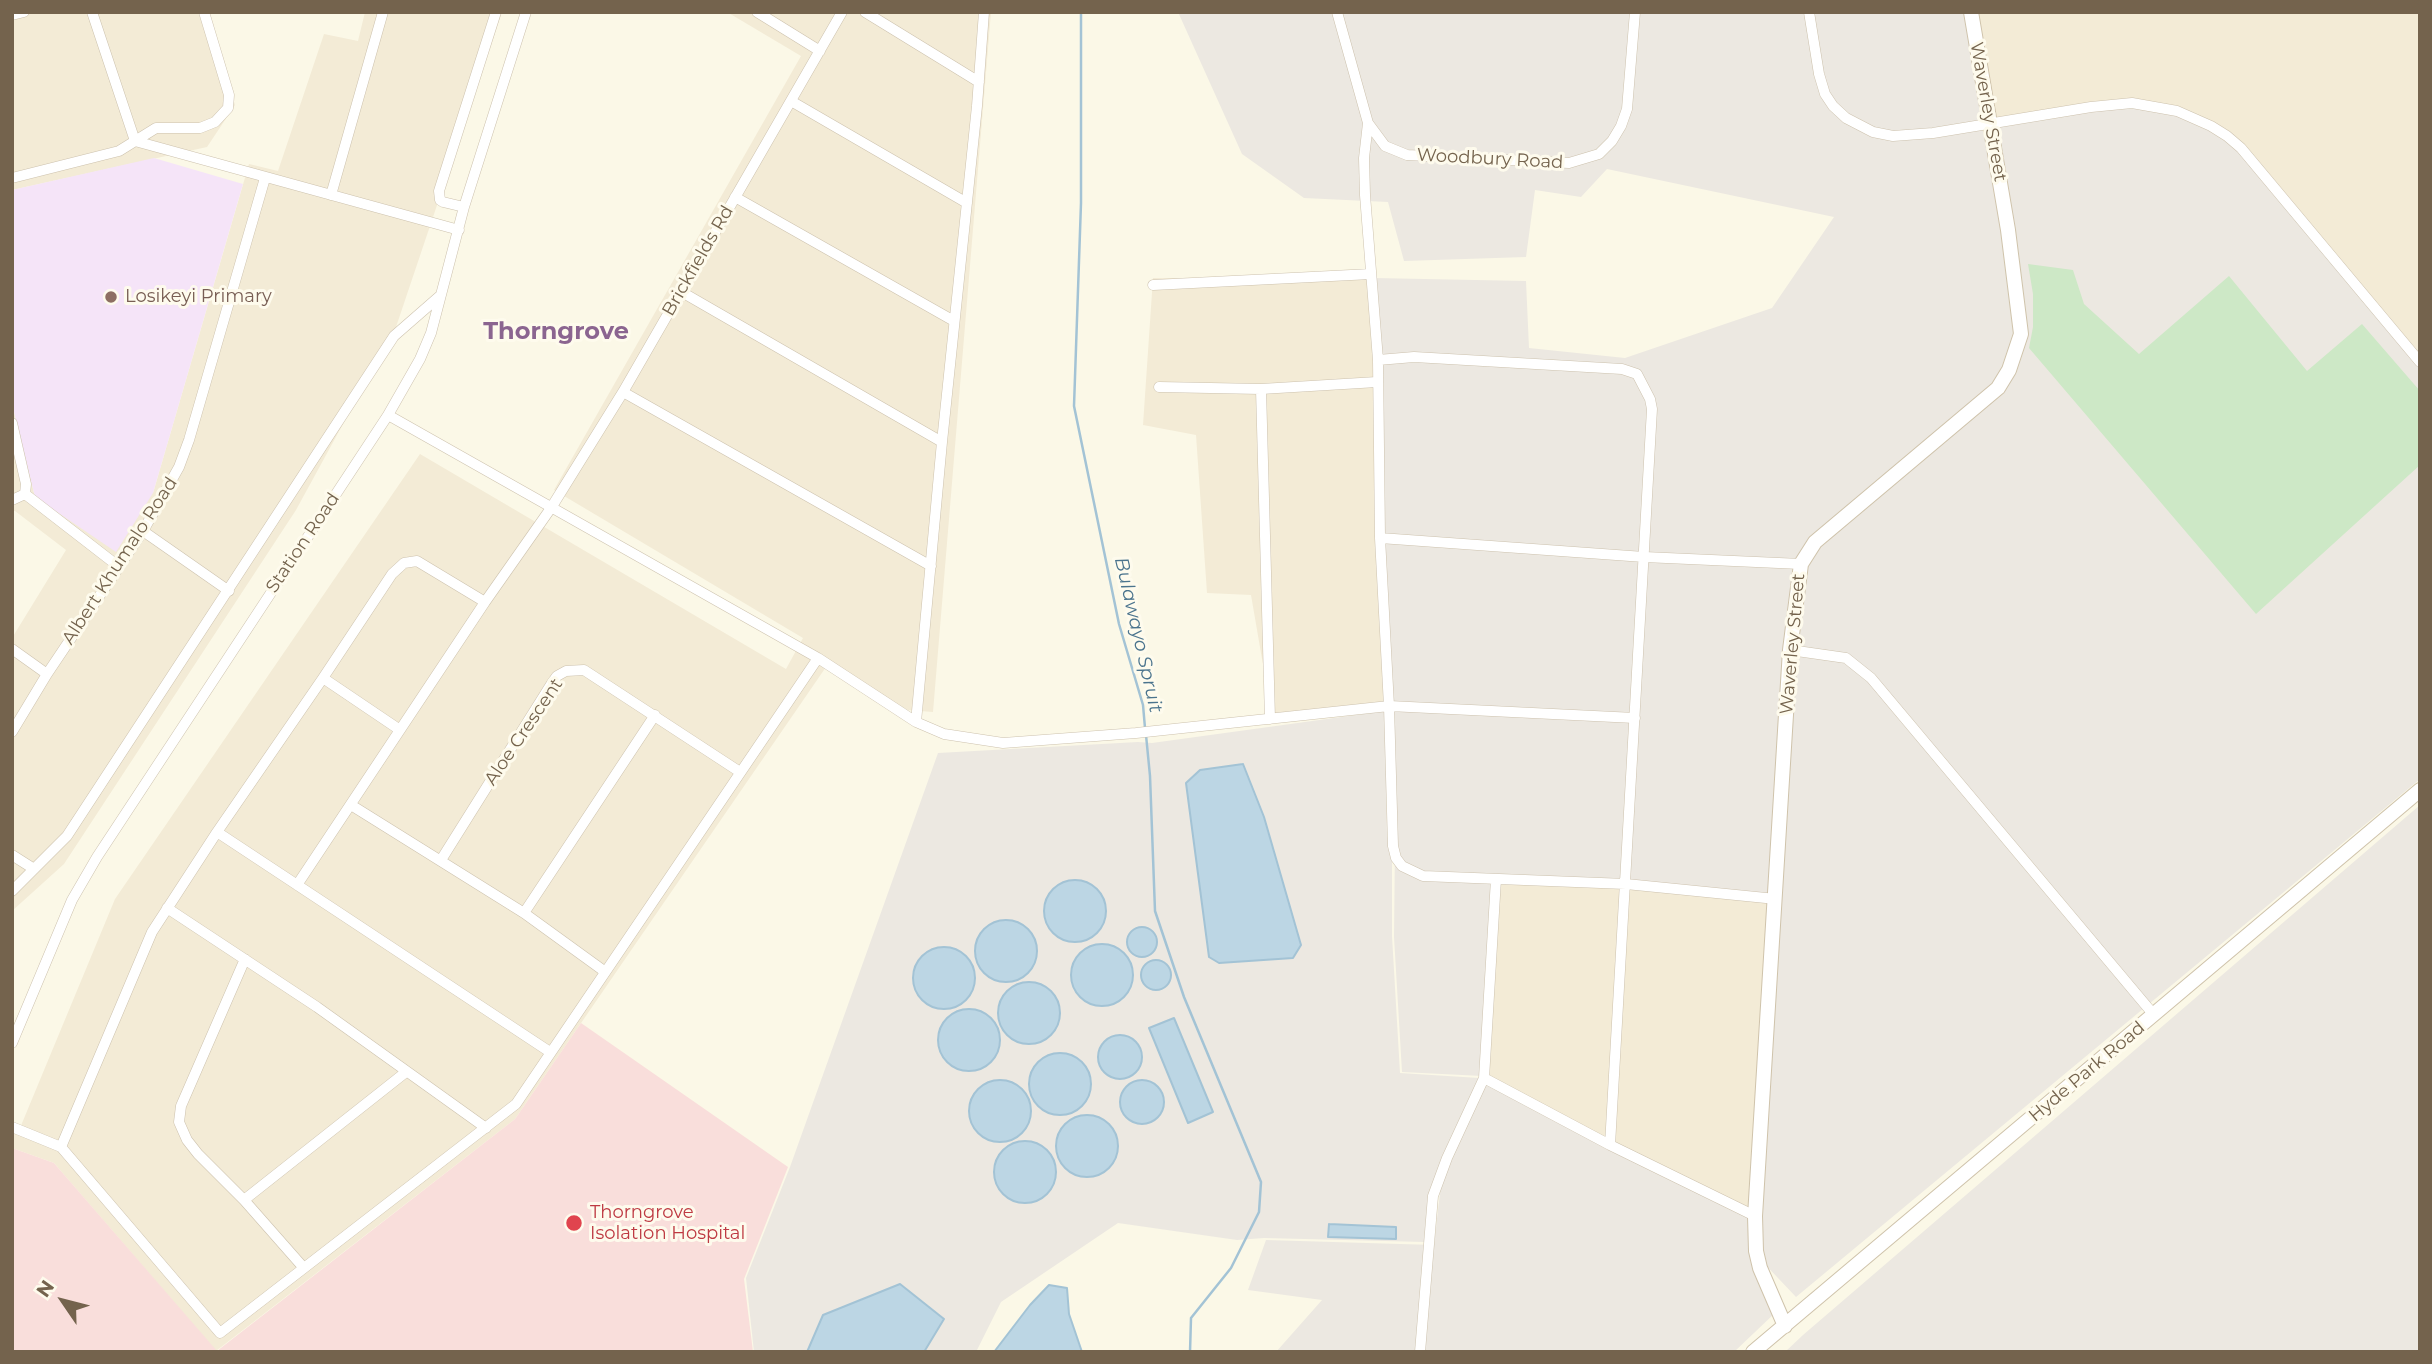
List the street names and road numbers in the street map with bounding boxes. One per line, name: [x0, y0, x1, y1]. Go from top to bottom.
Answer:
street label: Waverley Street: [1965, 41, 2011, 183]
street label: Woodbury Road: [1416, 144, 1564, 174]
street label: Brickfields Rd: [658, 202, 738, 320]
street label: Albert Khumalo Road: [58, 473, 182, 649]
street label: Station Road: [262, 489, 344, 597]
street label: Waverley Street: [1776, 573, 1810, 715]
street label: Aloe Crescent: [480, 674, 568, 790]
street label: Hyde Park Road: [2025, 1017, 2149, 1127]

